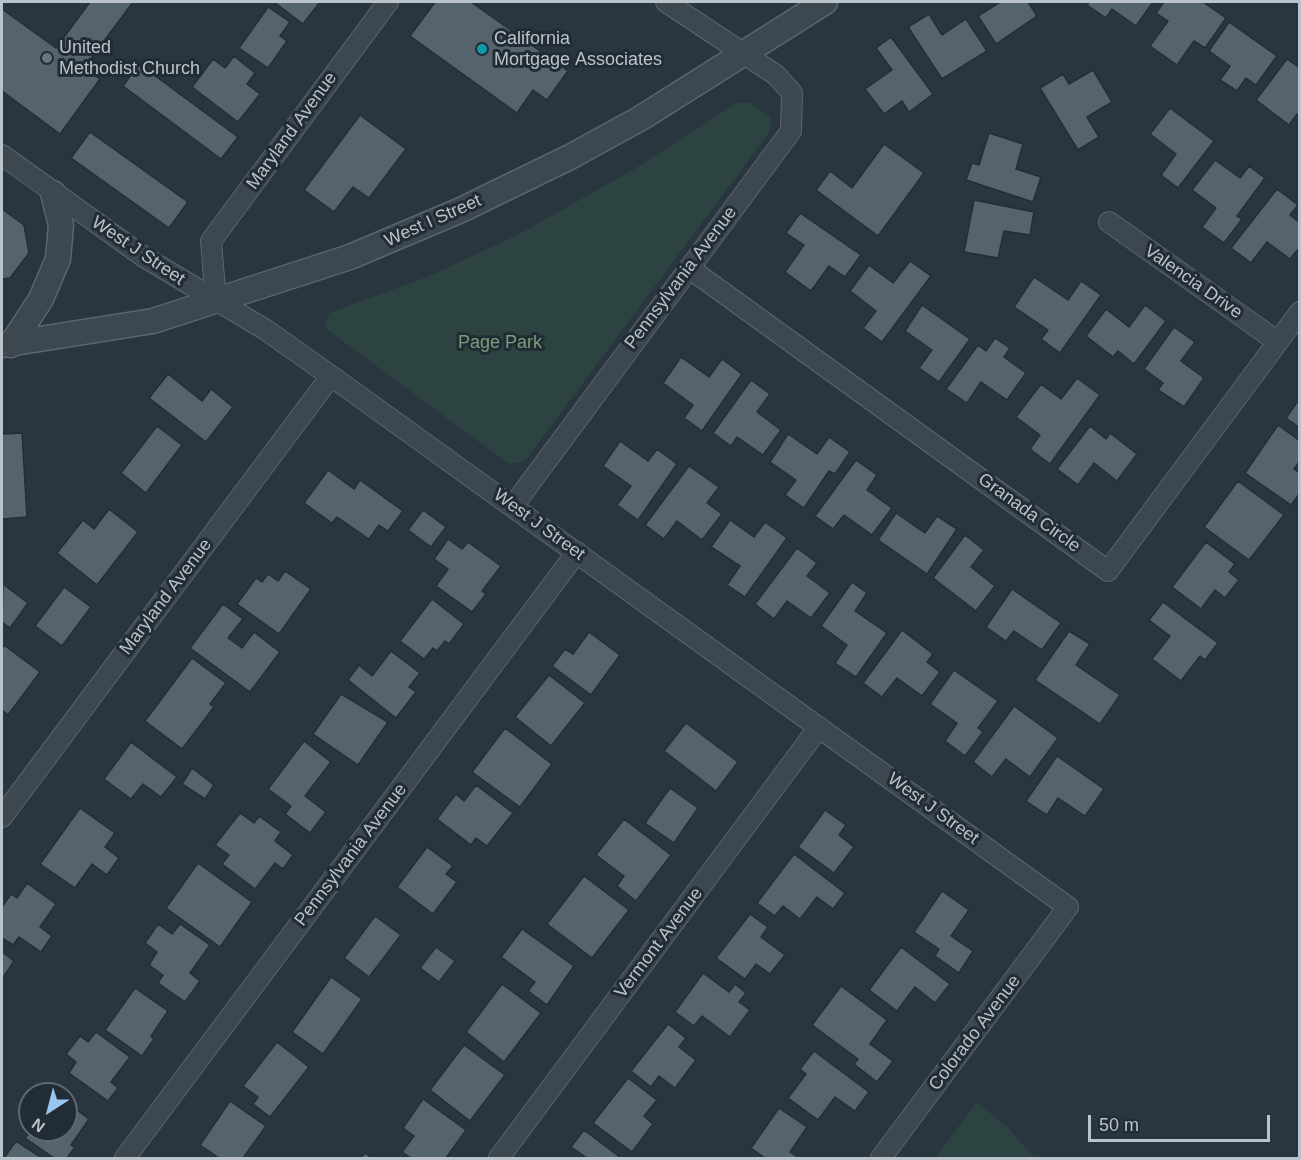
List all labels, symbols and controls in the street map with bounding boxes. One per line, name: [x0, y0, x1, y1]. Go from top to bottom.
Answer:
place label: California Mortgage Associates: [494, 28, 662, 70]
place label: United Methodist Church: [59, 37, 200, 80]
marker: California Mortgage Associates: [475, 42, 489, 56]
marker: United Methodist Church: [40, 51, 54, 65]
street label: Maryland Avenue: [242, 68, 342, 194]
street label: West I Street: [381, 190, 485, 252]
street label: Pennsylvania Avenue: [620, 203, 742, 353]
street label: West J Street: [87, 212, 189, 290]
street label: Valencia Drive: [1140, 240, 1246, 324]
park label: Page Park: [458, 332, 542, 354]
street label: Granada Circle: [974, 469, 1084, 557]
street label: West J Street: [489, 485, 589, 565]
street label: Maryland Avenue: [115, 535, 217, 659]
street label: West J Street: [883, 769, 983, 849]
street label: Pennsylvania Avenue: [290, 780, 412, 930]
street label: Vermont Avenue: [610, 883, 708, 1003]
street label: Colorado Avenue: [925, 971, 1025, 1095]
north arrow: [18, 1082, 78, 1142]
scale bar: [1091, 1103, 1272, 1141]
text: N: [29, 1115, 48, 1136]
text: 50 m: [1099, 1115, 1139, 1135]

